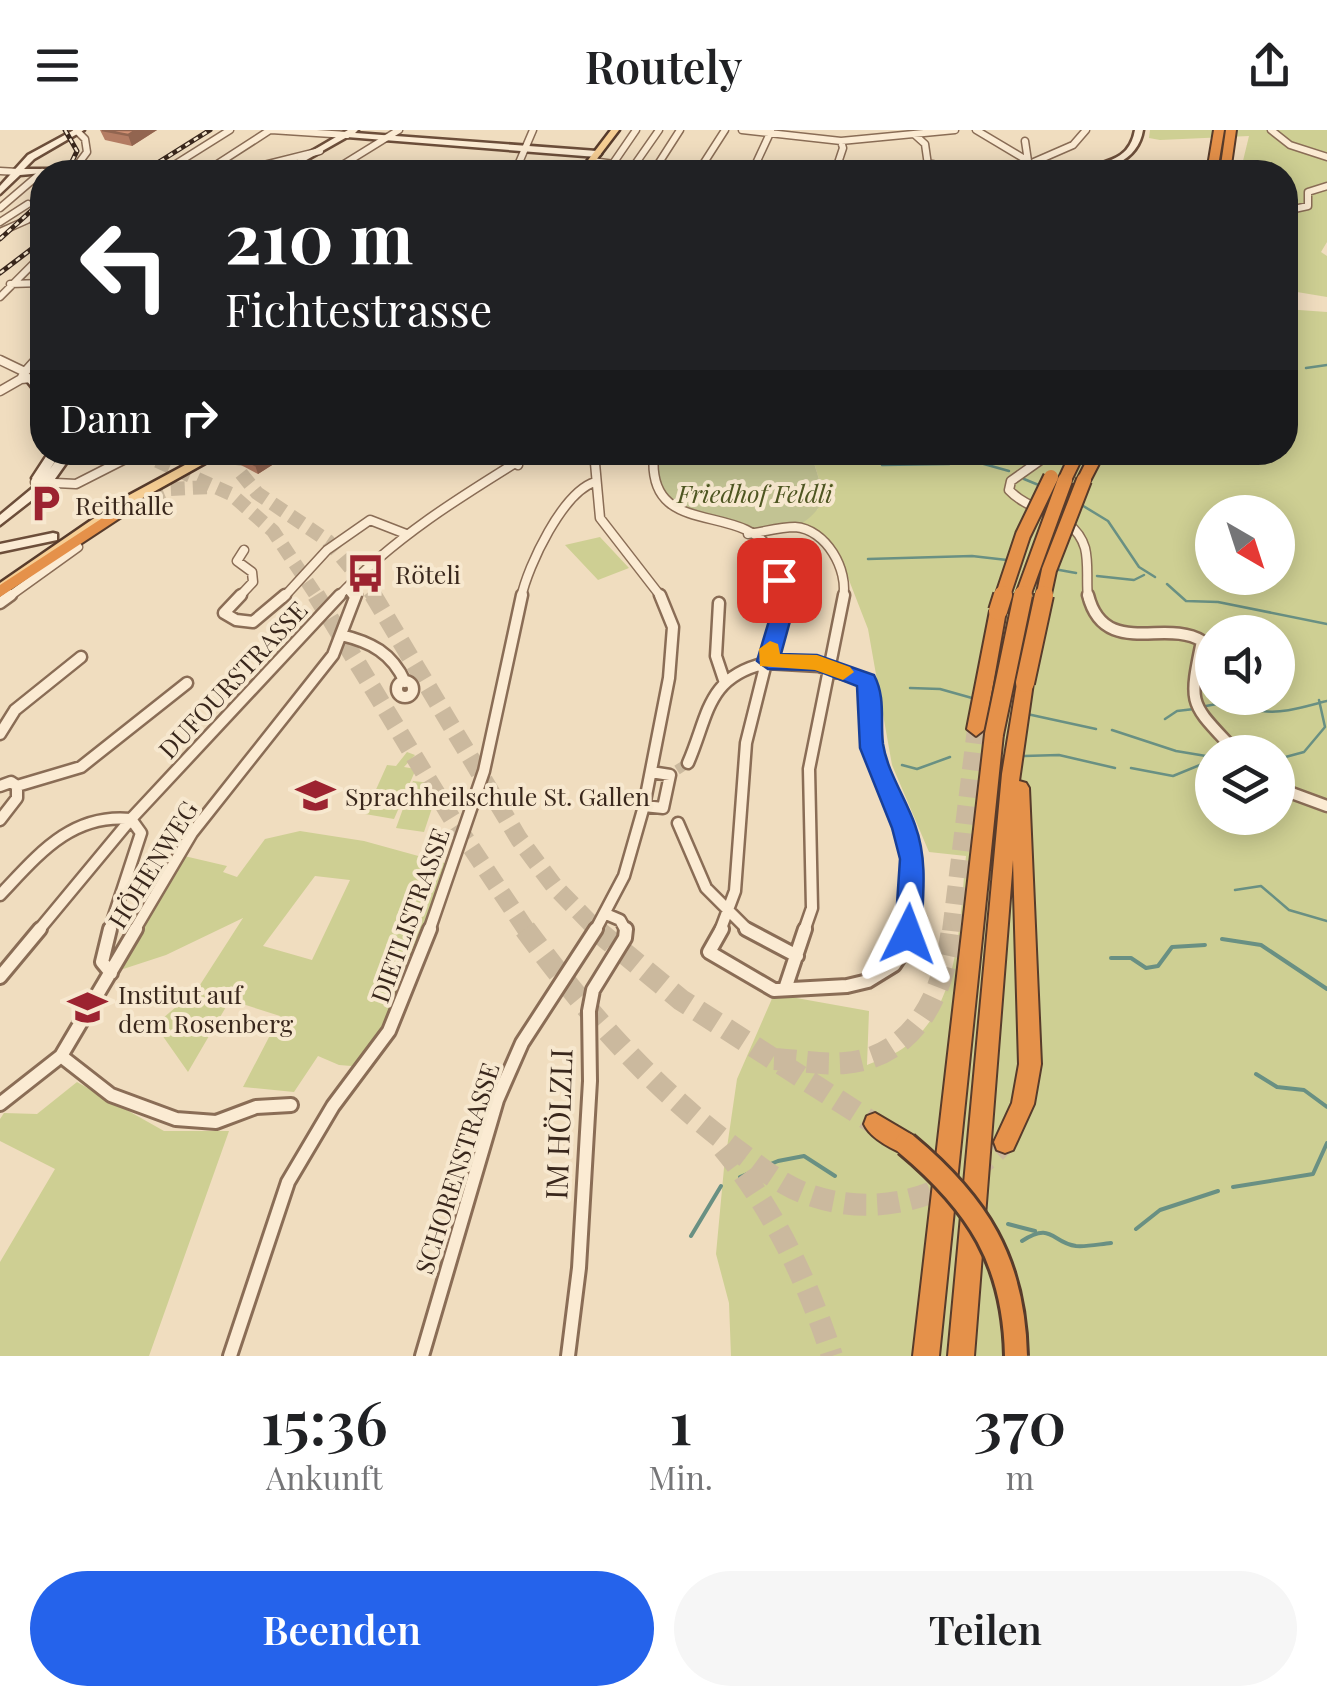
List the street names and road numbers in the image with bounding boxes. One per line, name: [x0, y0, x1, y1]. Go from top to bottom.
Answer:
street label: DUFOURSTRASSE: [150, 593, 314, 765]
street label: HÖHENWEG: [100, 794, 204, 934]
street label: DIETLISTRASSE: [362, 823, 456, 1007]
street label: IM HÖLZLI: [535, 1048, 581, 1200]
street label: SCHORENSTRASSE: [406, 1058, 506, 1278]

